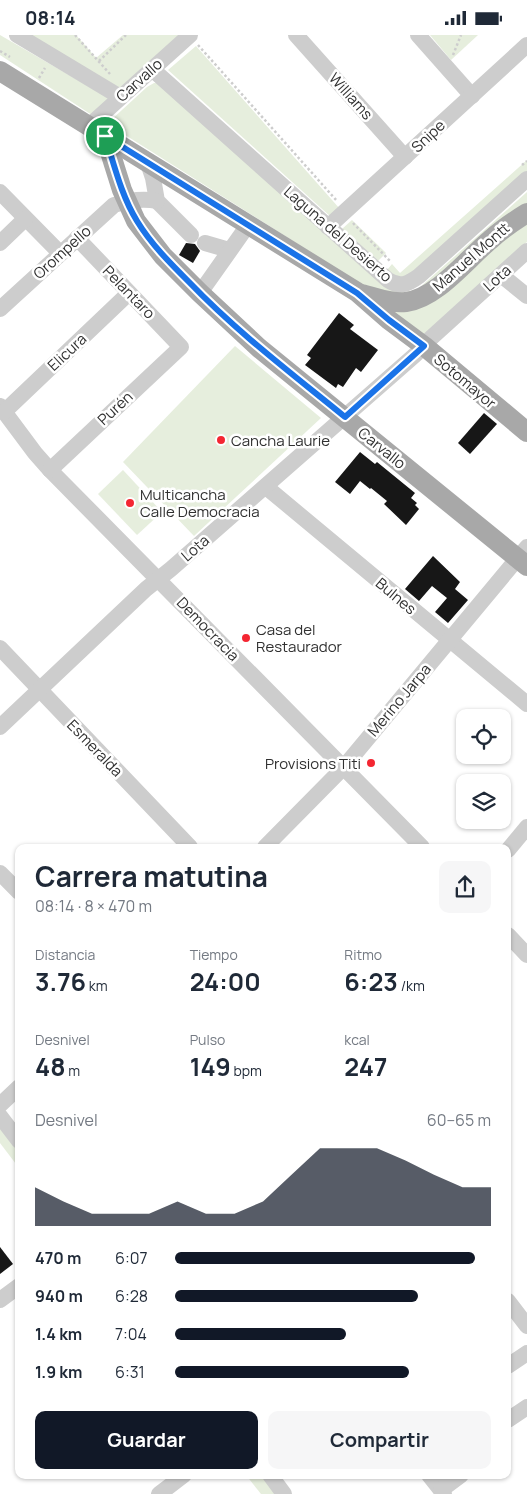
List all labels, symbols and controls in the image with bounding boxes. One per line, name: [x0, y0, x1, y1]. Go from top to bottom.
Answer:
text: 08:14: [25, 5, 76, 31]
street label: Carvallo: [111, 53, 167, 106]
street label: Williams: [324, 68, 378, 124]
pin: [84, 115, 126, 157]
street label: Snipe: [406, 115, 450, 157]
icon: arrive: [91, 122, 119, 150]
street label: Laguna del Desierto: [279, 181, 397, 287]
street label: Manuel Montt: [428, 218, 514, 296]
street label: Orompello: [29, 220, 96, 284]
street label: Lota: [479, 260, 515, 296]
street label: Pelantaro: [98, 261, 160, 323]
street label: Elicura: [43, 329, 91, 375]
street label: Sotomayor: [429, 349, 501, 414]
street label: Purén: [93, 386, 137, 430]
street label: Carvallo: [354, 422, 410, 474]
place label: Cancha Laurie: [231, 430, 330, 451]
marker: Cancha Laurie: [215, 434, 227, 446]
place label: Multicancha Calle Democracia: [140, 484, 260, 522]
marker: Multicancha Calle Democracia: [124, 497, 136, 509]
street label: Lota: [176, 530, 214, 566]
street label: Bulnes: [371, 573, 421, 619]
street label: Democracia: [172, 592, 244, 666]
place label: Casa del Restaurador: [256, 619, 343, 657]
marker: Casa del Restaurador: [240, 632, 252, 644]
street label: Merino Jarpa: [362, 659, 436, 741]
map controls: [456, 709, 511, 829]
button: locate: [456, 709, 511, 764]
street label: Esmeralda: [62, 715, 128, 781]
place label: Provisions Titi: [265, 753, 361, 774]
marker: Provisions Titi: [365, 757, 377, 769]
button: layers: [456, 774, 511, 829]
text: Carrera matutina: [35, 857, 268, 895]
button: share: [439, 861, 491, 913]
text: 08:14 · 8 × 470 m: [35, 895, 152, 917]
text: Distancia: [35, 945, 95, 964]
text: Tiempo: [190, 945, 238, 964]
text: Ritmo: [344, 945, 382, 964]
text: 3.76: [35, 964, 86, 999]
text: 24:00: [190, 964, 261, 999]
text: 6:23: [344, 964, 398, 999]
text: km: [86, 976, 108, 995]
text: /km: [398, 976, 425, 995]
text: Desnivel: [35, 1030, 90, 1049]
text: Pulso: [190, 1030, 225, 1049]
text: kcal: [344, 1030, 370, 1049]
text: 48: [35, 1049, 66, 1084]
text: 149: [190, 1049, 231, 1084]
text: 247: [344, 1049, 387, 1084]
text: m: [66, 1061, 80, 1080]
text: bpm: [231, 1061, 262, 1080]
text: Desnivel: [35, 1109, 98, 1131]
text: 60–65 m: [427, 1109, 491, 1131]
text: 470 m: [35, 1247, 81, 1269]
text: 6:07: [115, 1247, 148, 1269]
text: 940 m: [35, 1285, 83, 1307]
text: 6:28: [115, 1285, 148, 1307]
text: 1.4 km: [35, 1323, 82, 1345]
text: 7:04: [115, 1323, 147, 1345]
text: 1.9 km: [35, 1361, 82, 1383]
text: 6:31: [115, 1361, 145, 1383]
button: Guardar: [35, 1411, 258, 1469]
button: Compartir: [268, 1411, 491, 1469]

